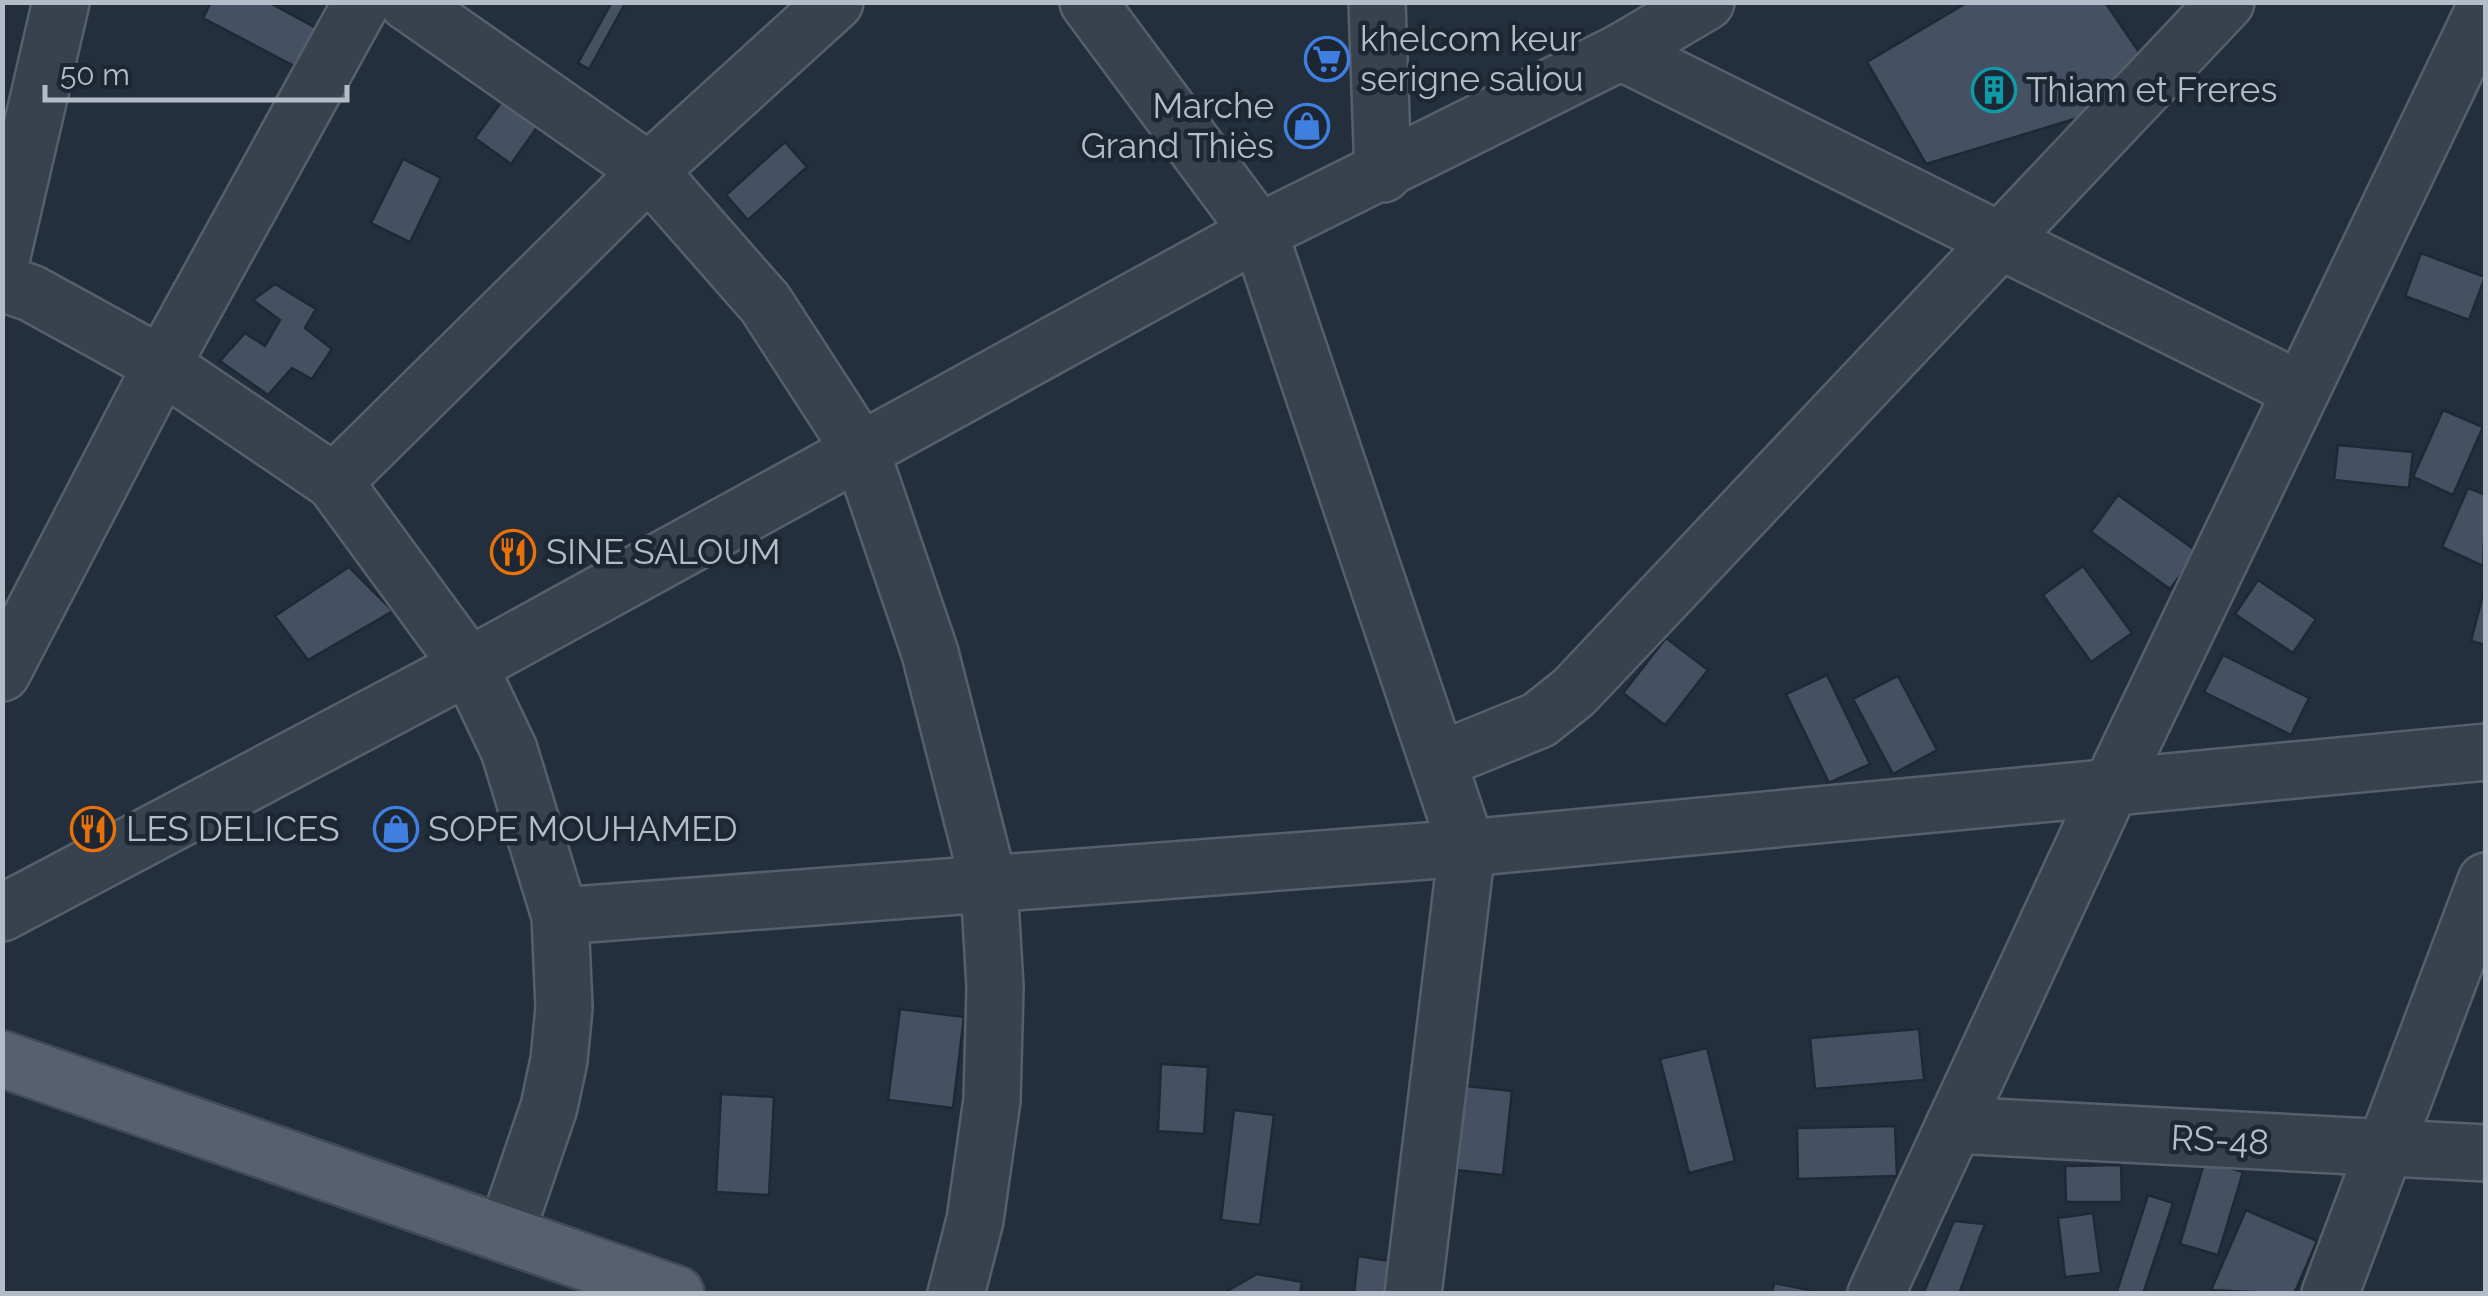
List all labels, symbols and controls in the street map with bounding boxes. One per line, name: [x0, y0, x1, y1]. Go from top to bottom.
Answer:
place label: khelcom keur serigne saliou: [1360, 18, 1584, 99]
supermarket icon: khelcom keur serigne saliou: [1304, 36, 1350, 82]
scale bar: [45, 40, 348, 102]
text: 50 m: [60, 57, 130, 92]
building icon: Thiam et Freres: [1971, 67, 2017, 113]
place label: Thiam et Freres: [2026, 69, 2277, 110]
place label: Marche Grand Thiès: [1081, 85, 1274, 166]
shop icon: Marche Grand Thiès: [1284, 103, 1330, 149]
restaurant icon: SINE SALOUM: [490, 529, 536, 575]
place label: SINE SALOUM: [546, 531, 780, 572]
restaurant icon: LES DELICES: [70, 806, 116, 852]
shop icon: SOPE MOUHAMED: [373, 806, 419, 852]
place label: LES DELICES: [126, 808, 340, 849]
place label: SOPE MOUHAMED: [428, 808, 737, 849]
street label: RS-48: [2170, 1116, 2270, 1163]

